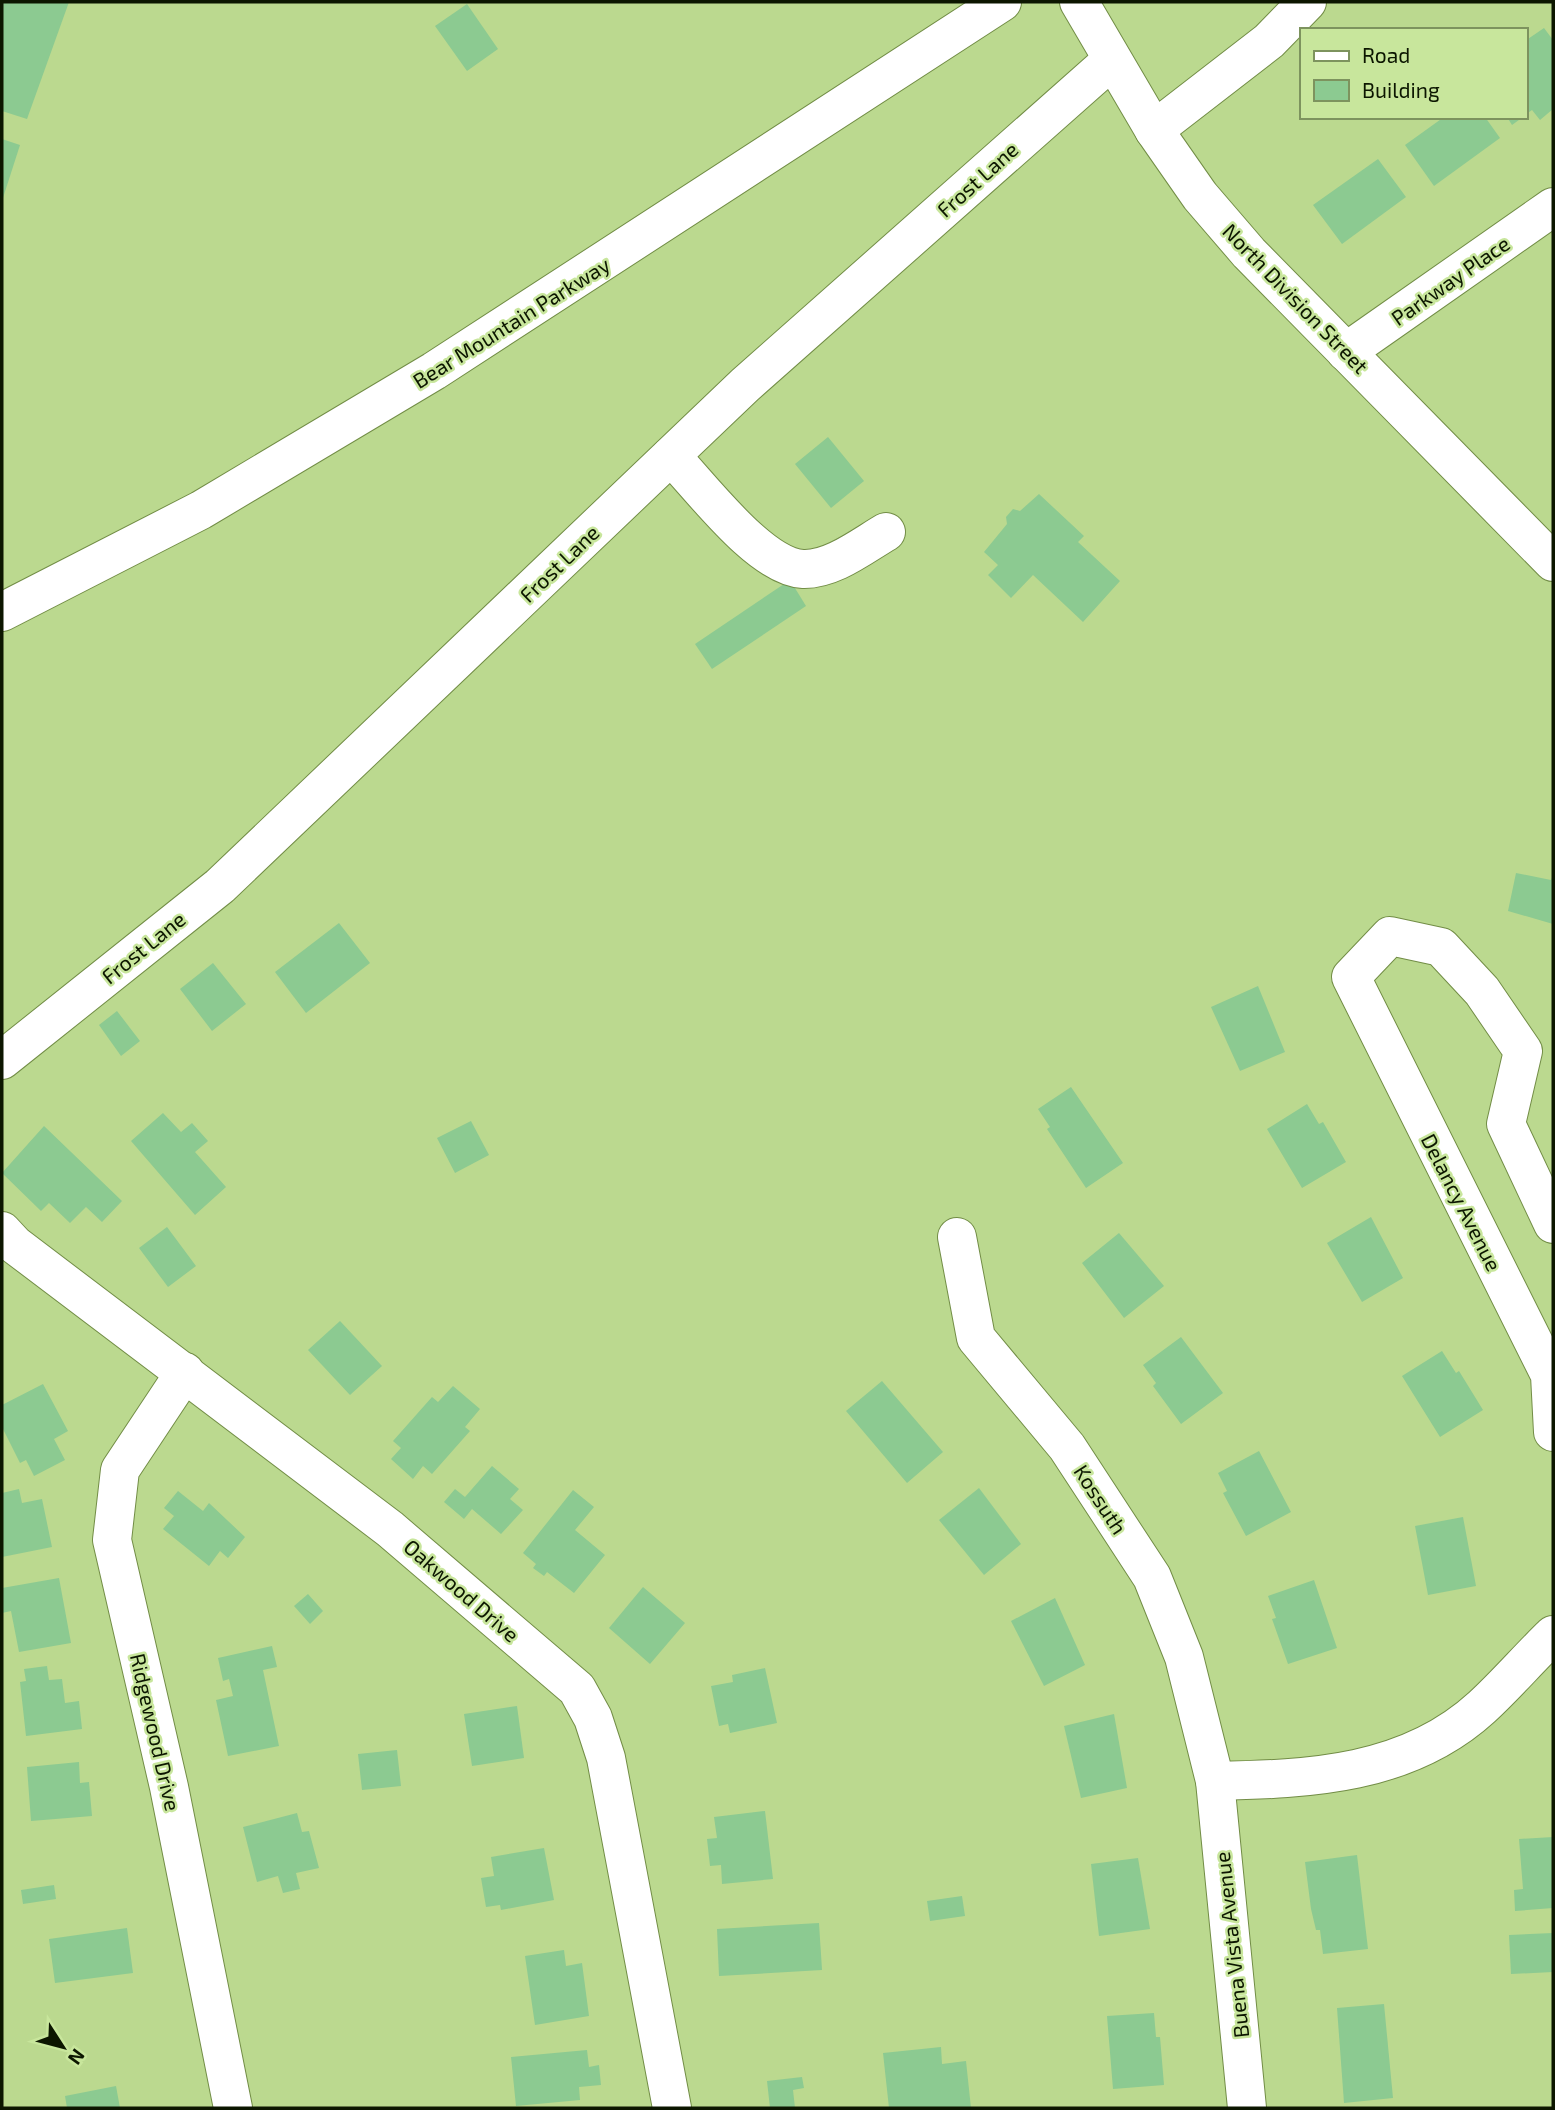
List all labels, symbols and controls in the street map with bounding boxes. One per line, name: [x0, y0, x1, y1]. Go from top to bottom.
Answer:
legend: [1300, 28, 1527, 119]
text: Road: [1362, 42, 1410, 67]
text: Building: [1362, 77, 1440, 102]
street label: Frost Lane: [931, 136, 1023, 222]
street label: North Division Street: [1218, 218, 1374, 378]
street label: Parkway Place: [1386, 230, 1514, 330]
street label: Bear Mountain Parkway: [408, 251, 614, 393]
street label: Frost Lane: [514, 519, 604, 607]
street label: Frost Lane: [96, 906, 190, 988]
street label: Delancy Avenue: [1417, 1129, 1507, 1275]
street label: Kossuth: [1069, 1460, 1133, 1538]
street label: Oakwood Drive: [399, 1533, 525, 1647]
street label: Ridgewood Drive: [126, 1651, 186, 1813]
street label: Buena Vista Avenue: [1209, 1851, 1253, 2039]
north arrow: [28, 2012, 98, 2082]
text: N: [64, 2045, 90, 2070]

